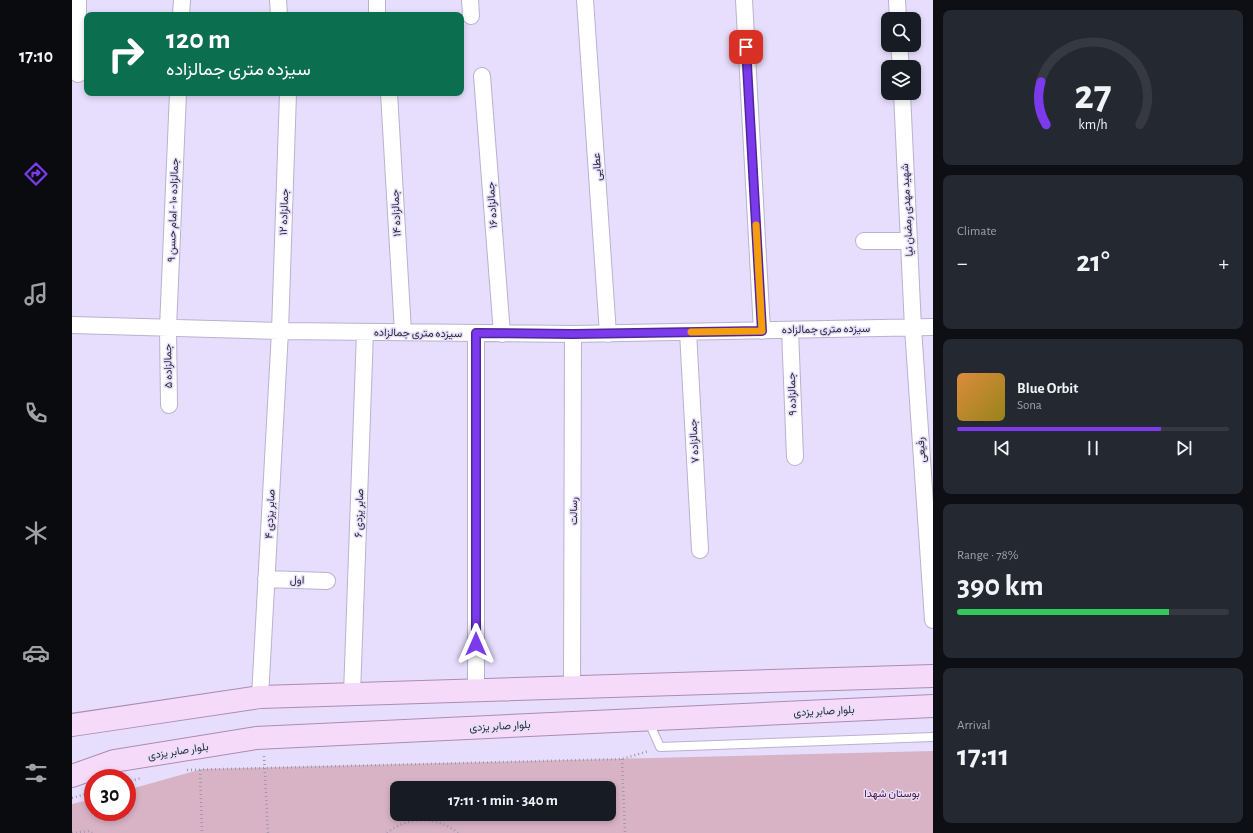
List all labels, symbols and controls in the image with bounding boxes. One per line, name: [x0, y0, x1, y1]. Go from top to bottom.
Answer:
map controls: [881, 12, 921, 100]
button: search: [881, 12, 921, 52]
text: 120 m: [166, 26, 231, 54]
icon: right: [100, 28, 152, 80]
pin: [729, 30, 763, 64]
icon: arrive: [735, 36, 757, 58]
text: 17:10: [19, 48, 53, 66]
button: layers: [881, 60, 921, 100]
text: سیزده متری جمالزاده: [166, 61, 311, 79]
text: 27: [1074, 75, 1112, 116]
text: km/h: [1078, 118, 1108, 132]
street label: عطایی: [591, 152, 604, 181]
street label: جمالزاده ۱۰ - امام حسن ۹: [166, 158, 182, 262]
icon: directions: [22, 160, 50, 188]
street label: شهید مهدی رمضان نیا: [899, 163, 916, 257]
street label: جمالزاده ۱۶: [485, 181, 500, 229]
street label: جمالزاده ۱۲: [278, 188, 291, 236]
street label: جمالزاده ۱۴: [389, 189, 404, 237]
text: Climate: [957, 225, 996, 238]
text: 21°: [1076, 247, 1110, 277]
text: −: [957, 252, 968, 274]
text: +: [1218, 252, 1229, 274]
icon: music: [22, 280, 50, 308]
street label: سیزده متری جمالزاده: [782, 323, 871, 336]
street label: سیزده متری جمالزاده: [374, 327, 463, 340]
street label: جمالزاده ۵: [162, 344, 175, 388]
street label: جمالزاده ۹: [786, 372, 799, 416]
text: Blue Orbit: [1017, 381, 1078, 396]
icon: phone: [22, 399, 50, 427]
text: Sona: [1017, 399, 1042, 412]
street label: جمالزاده ۷: [687, 418, 702, 463]
street label: رفیعی: [915, 437, 928, 463]
icon: previous: [991, 437, 1013, 459]
icon: pause: [1082, 437, 1104, 459]
icon: next: [1173, 437, 1195, 459]
street label: صابر یزدی ۶: [353, 488, 366, 538]
street label: صابر یزدی ۴: [263, 489, 278, 539]
street label: رسالت: [568, 497, 580, 525]
icon: climate: [22, 519, 50, 547]
text: Range · 78%: [957, 549, 1018, 562]
text: 390 km: [957, 571, 1044, 601]
street label: اول: [290, 574, 304, 587]
position arrow: [455, 623, 497, 665]
icon: car: [22, 639, 50, 667]
street label: بلوار صابر یزدی: [793, 704, 855, 719]
street label: بلوار صابر یزدی: [469, 719, 531, 734]
text: Arrival: [957, 719, 990, 732]
street label: بلوار صابر یزدی: [147, 741, 209, 762]
text: 17:11: [957, 741, 1009, 771]
icon: filters: [22, 759, 50, 787]
speed limit sign: 30: [84, 769, 136, 821]
park label: بوستان شهدا: [864, 788, 920, 800]
text: 17:11 · 1 min · 340 m: [448, 793, 558, 808]

